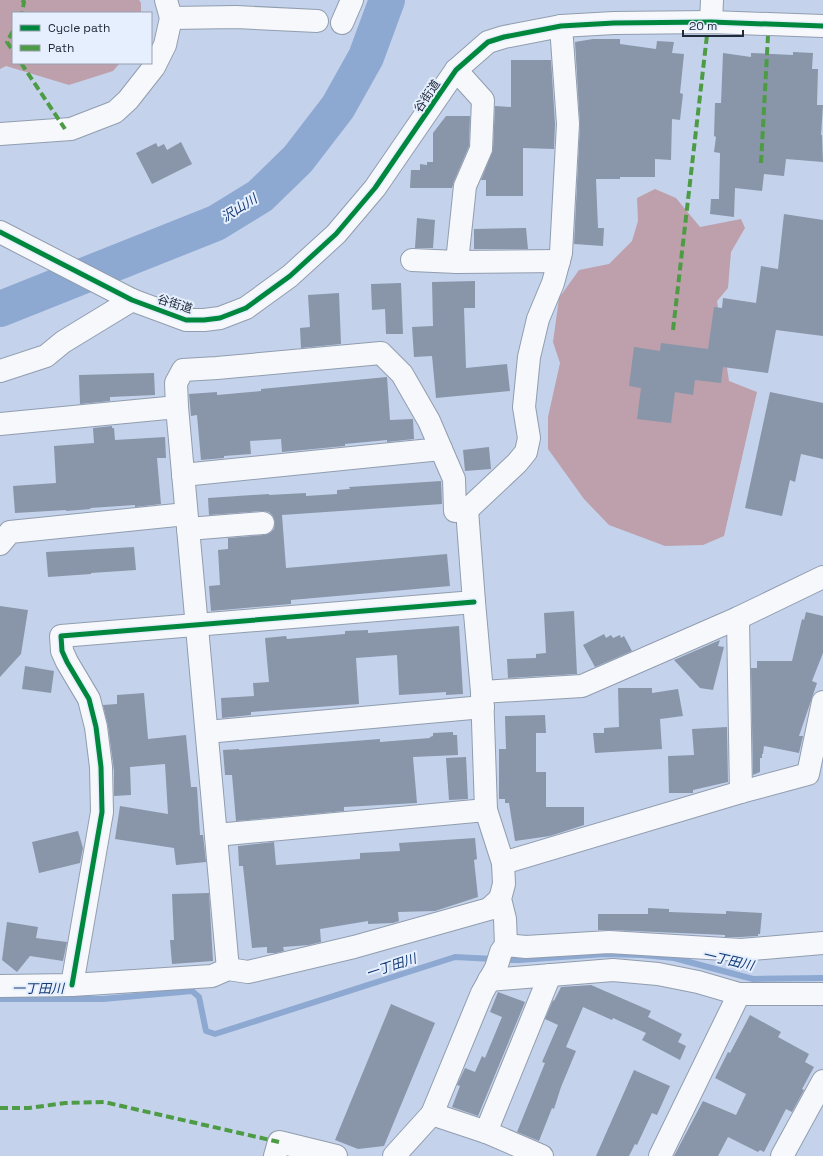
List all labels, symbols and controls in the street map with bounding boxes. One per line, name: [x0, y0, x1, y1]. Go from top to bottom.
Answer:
legend: [12, 12, 152, 64]
scale bar: [683, 12, 743, 38]
text: 20 m: [689, 18, 717, 34]
text: Cycle path: [48, 20, 110, 36]
text: Path: [48, 40, 74, 56]
street label: 谷街道: [410, 77, 444, 115]
water label: 沢山川: [218, 189, 262, 226]
street label: 谷街道: [155, 291, 195, 317]
water label: 一丁田川: [701, 946, 757, 975]
water label: 一丁田川: [364, 949, 420, 982]
water label: 一丁田川: [12, 980, 66, 997]

